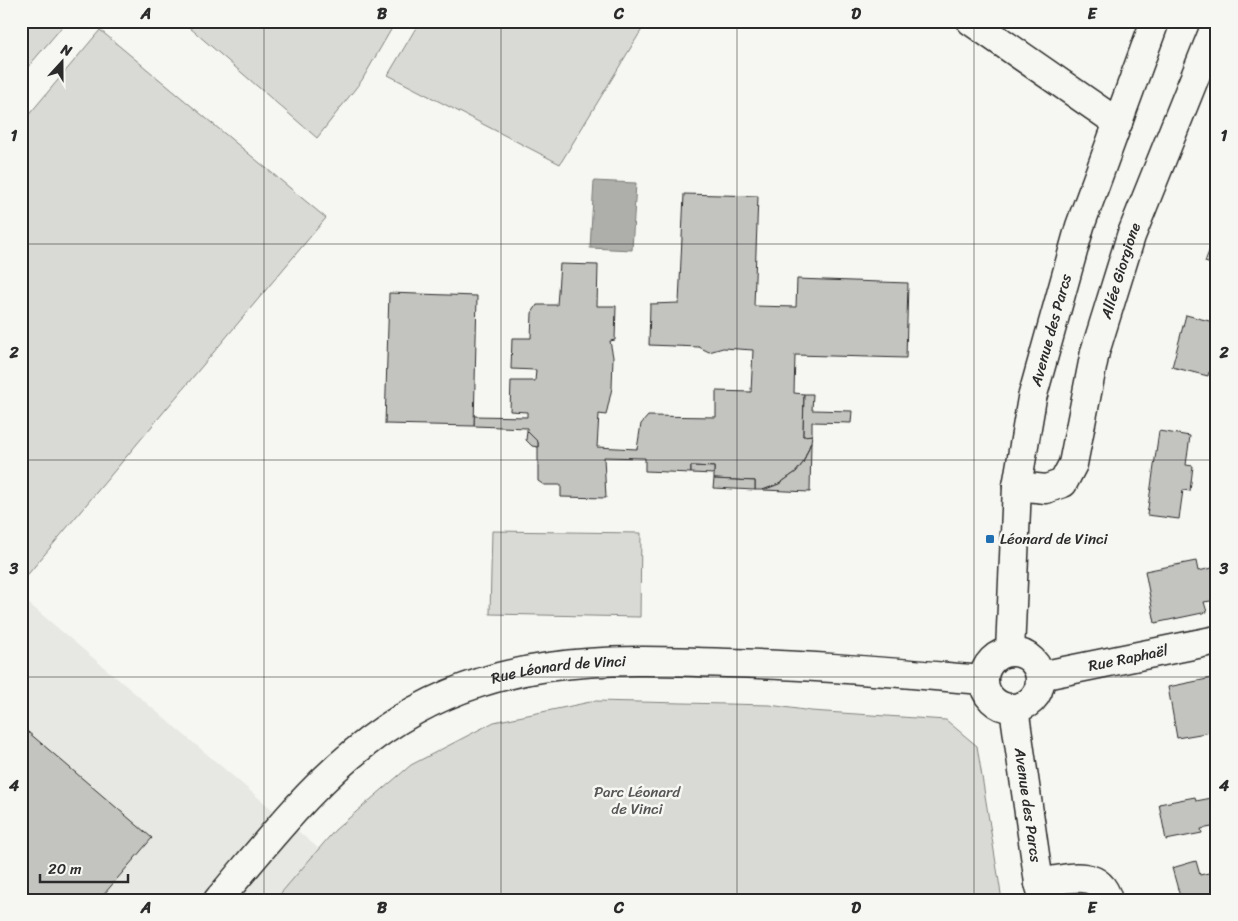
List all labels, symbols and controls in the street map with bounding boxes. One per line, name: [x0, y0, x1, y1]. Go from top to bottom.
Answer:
text: A: [140, 0, 151, 28]
text: B: [377, 0, 388, 28]
text: C: [613, 0, 625, 28]
text: D: [851, 0, 861, 28]
text: E: [1088, 0, 1098, 28]
text: N: [57, 37, 76, 64]
north arrow: [38, 38, 88, 88]
text: 1: [11, 121, 18, 150]
text: 1: [1221, 121, 1228, 150]
street label: Allée Giorgione: [1093, 219, 1148, 323]
street label: Avenue des Parcs: [1023, 271, 1079, 390]
text: 2: [8, 338, 19, 367]
text: 2: [1218, 338, 1229, 367]
place label: Léonard de Vinci: [1000, 526, 1108, 552]
marker: Léonard de Vinci: [984, 533, 996, 545]
text: 3: [9, 554, 19, 583]
text: 3: [1219, 554, 1229, 583]
street label: Rue Raphaël: [1086, 637, 1171, 679]
street label: Rue Léonard de Vinci: [488, 648, 627, 691]
street label: Avenue des Parcs: [1007, 745, 1049, 864]
text: 4: [8, 771, 19, 800]
text: 4: [1218, 771, 1229, 800]
park label: Parc Léonard de Vinci: [594, 779, 681, 822]
scale bar: [40, 851, 128, 883]
text: 20 m: [48, 856, 82, 882]
text: A: [140, 893, 151, 921]
text: B: [377, 893, 388, 921]
text: C: [613, 893, 625, 921]
text: D: [851, 893, 861, 921]
text: E: [1088, 893, 1098, 921]

